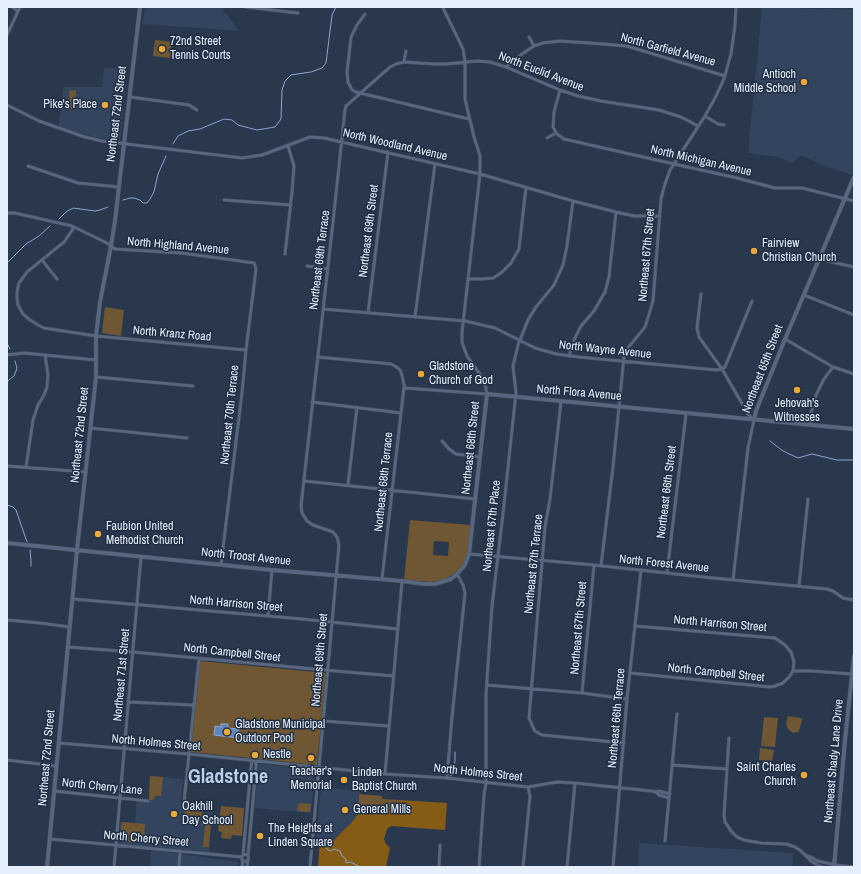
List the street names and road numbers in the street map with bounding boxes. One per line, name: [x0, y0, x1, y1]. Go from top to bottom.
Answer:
street label: North Garfield Avenue: [619, 30, 717, 70]
street label: North Euclid Avenue: [496, 49, 586, 95]
street label: Northeast 72nd Street: [104, 65, 130, 163]
street label: North Woodland Avenue: [341, 126, 449, 164]
street label: North Michigan Avenue: [649, 142, 753, 180]
street label: Northeast 69th Street: [356, 184, 382, 278]
street label: Northeast 67th Street: [636, 208, 658, 302]
street label: Northeast 69th Terrace: [307, 209, 333, 311]
street label: North Highland Avenue: [127, 234, 229, 258]
street label: North Kranz Road: [132, 323, 212, 345]
street label: Northeast 65th Street: [740, 323, 786, 415]
street label: North Wayne Avenue: [558, 338, 652, 362]
street label: Northeast 70th Terrace: [218, 364, 242, 466]
street label: North Flora Avenue: [536, 382, 622, 404]
street label: Northeast 72nd Street: [68, 386, 92, 484]
street label: Northeast 68th Street: [459, 401, 483, 495]
street label: Northeast 68th Terrace: [372, 431, 396, 533]
street label: Northeast 66th Street: [654, 445, 680, 539]
street label: Northeast 67th Place: [480, 480, 504, 572]
street label: Northeast 67th Terrace: [522, 513, 546, 615]
street label: North Troost Avenue: [200, 545, 292, 569]
street label: North Forest Avenue: [618, 552, 710, 576]
street label: Northeast 67th Street: [568, 581, 590, 675]
street label: North Harrison Street: [189, 593, 283, 615]
street label: Northeast 69th Street: [309, 613, 331, 707]
street label: North Harrison Street: [673, 613, 767, 635]
street label: Northeast 71st Street: [111, 628, 133, 722]
street label: North Campbell Street: [183, 641, 281, 665]
street label: North Campbell Street: [667, 661, 765, 685]
street label: Northeast 66th Terrace: [605, 668, 629, 768]
street label: Northeast Shady Lane Drive: [821, 699, 847, 823]
street label: Northeast 72nd Street: [36, 709, 58, 807]
street label: North Holmes Street: [111, 732, 201, 754]
street label: North Holmes Street: [433, 761, 523, 785]
street label: North Cherry Lane: [61, 776, 143, 798]
street label: North Cherry Street: [103, 828, 189, 850]

